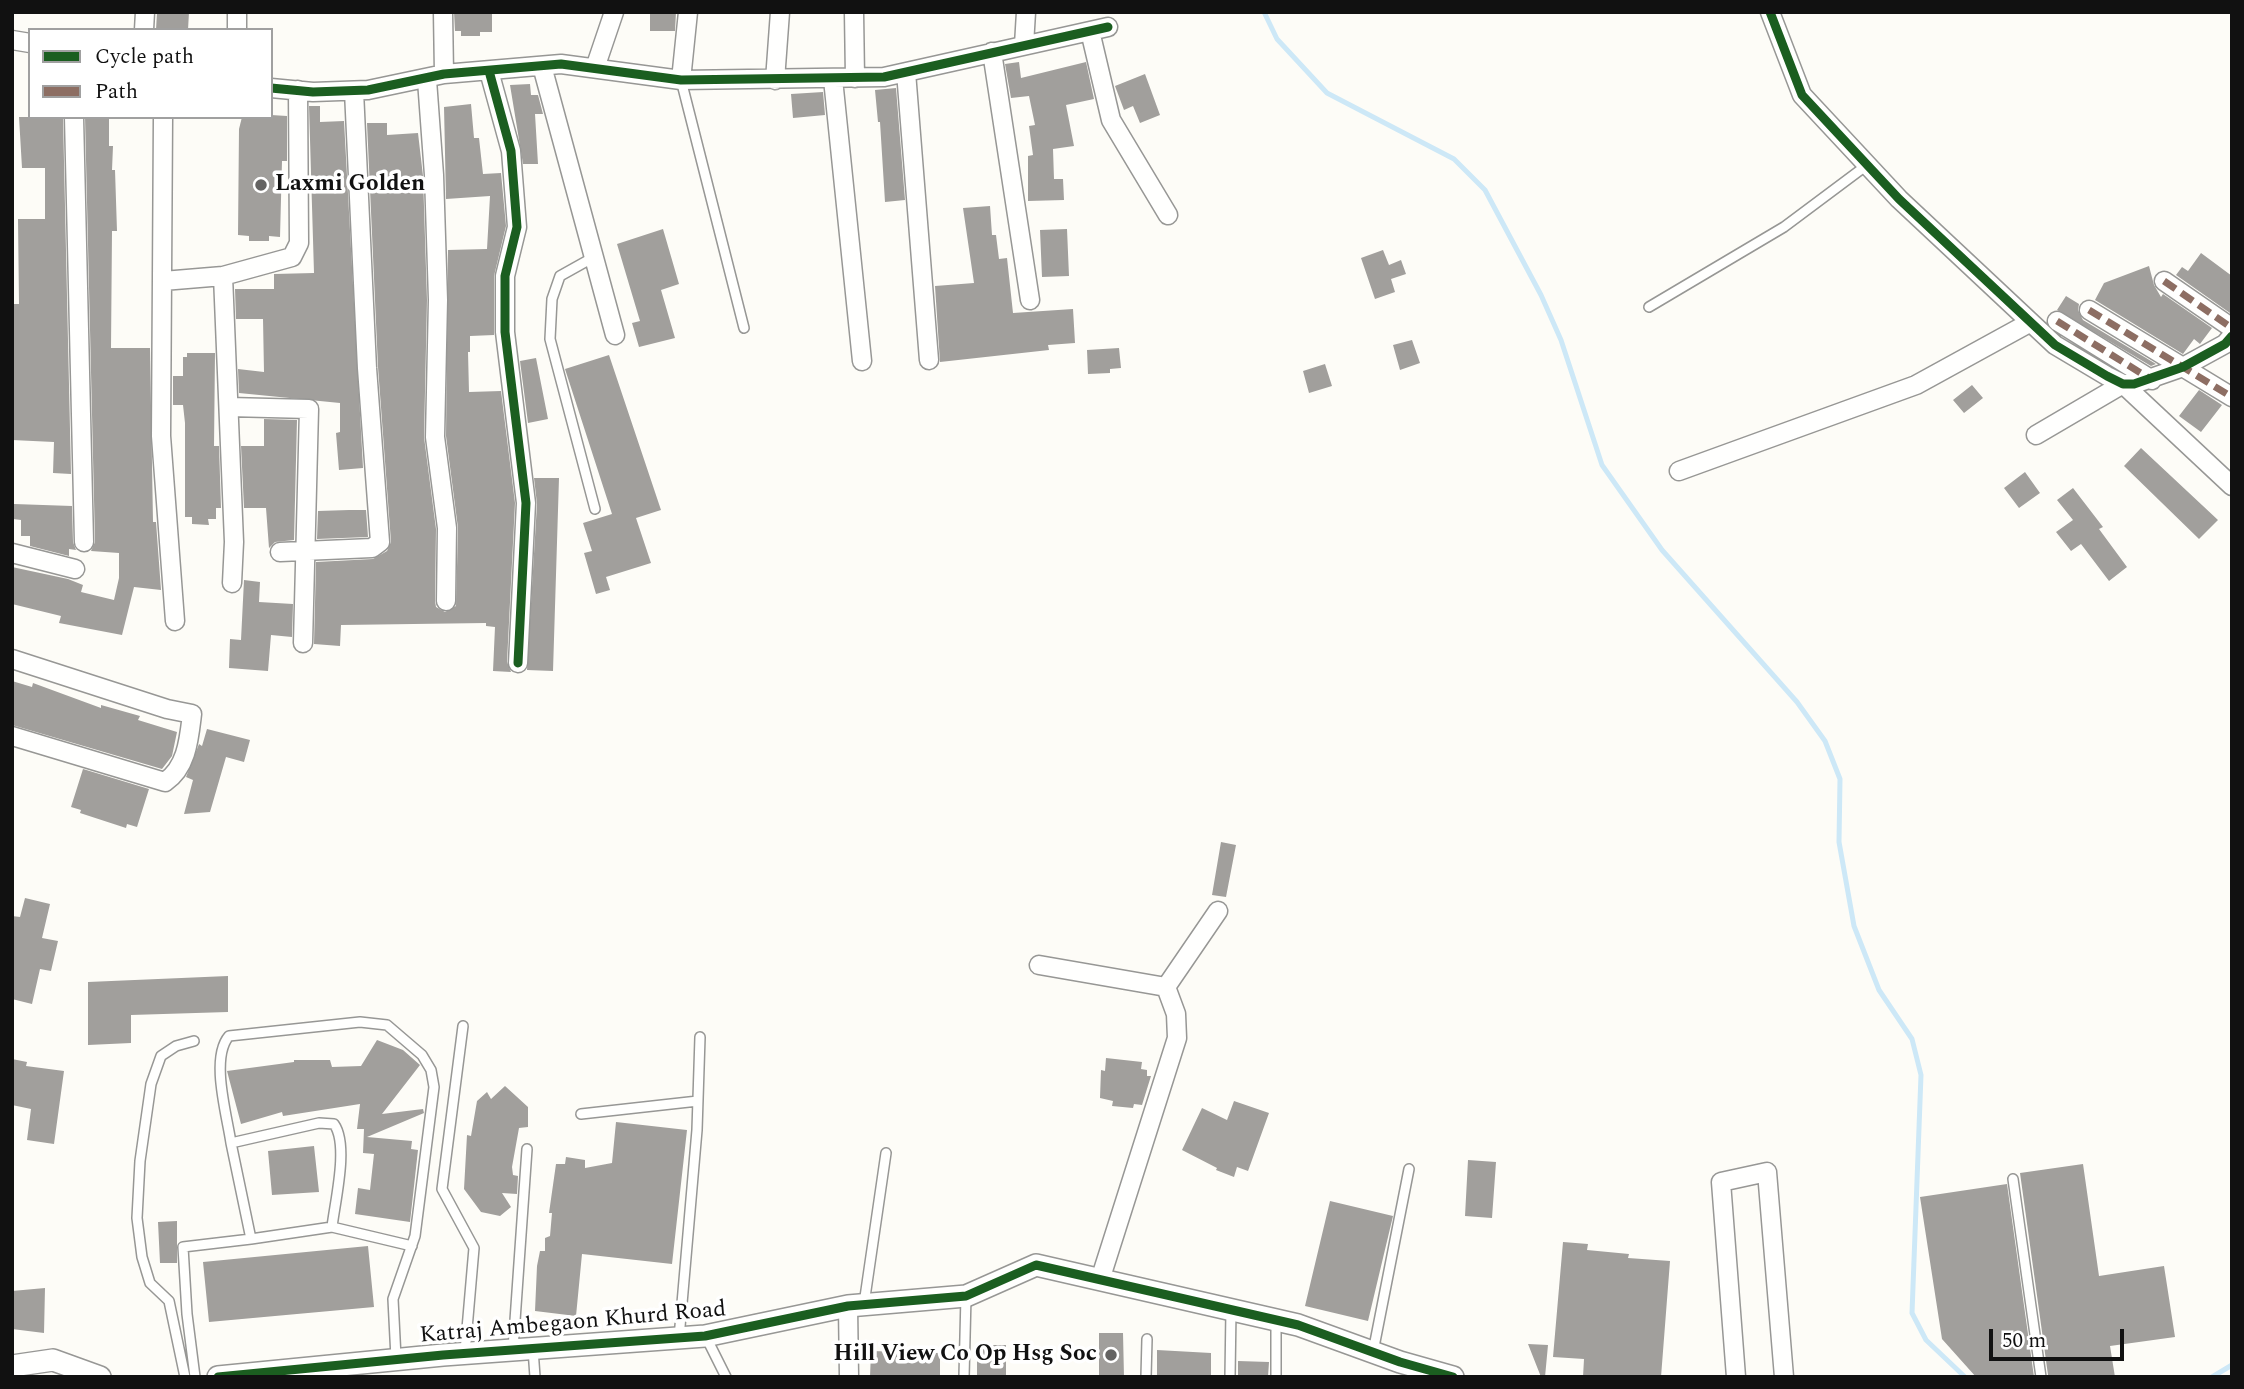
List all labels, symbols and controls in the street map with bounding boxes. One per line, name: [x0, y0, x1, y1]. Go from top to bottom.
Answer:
legend: [28, 28, 273, 119]
text: Cycle path: [95, 41, 194, 73]
text: Path: [95, 76, 138, 108]
place label: Laxmi Golden: [275, 171, 425, 199]
marker: Laxmi Golden: [253, 177, 269, 193]
street label: Katraj Ambegaon Khurd Road: [419, 1297, 727, 1351]
scale bar: [1992, 1316, 2127, 1360]
text: 50 m: [2002, 1325, 2046, 1357]
place label: Hill View Co Op Hsg Soc: [833, 1341, 1097, 1369]
marker: Hill View Co Op Hsg Soc: [1103, 1347, 1119, 1363]

